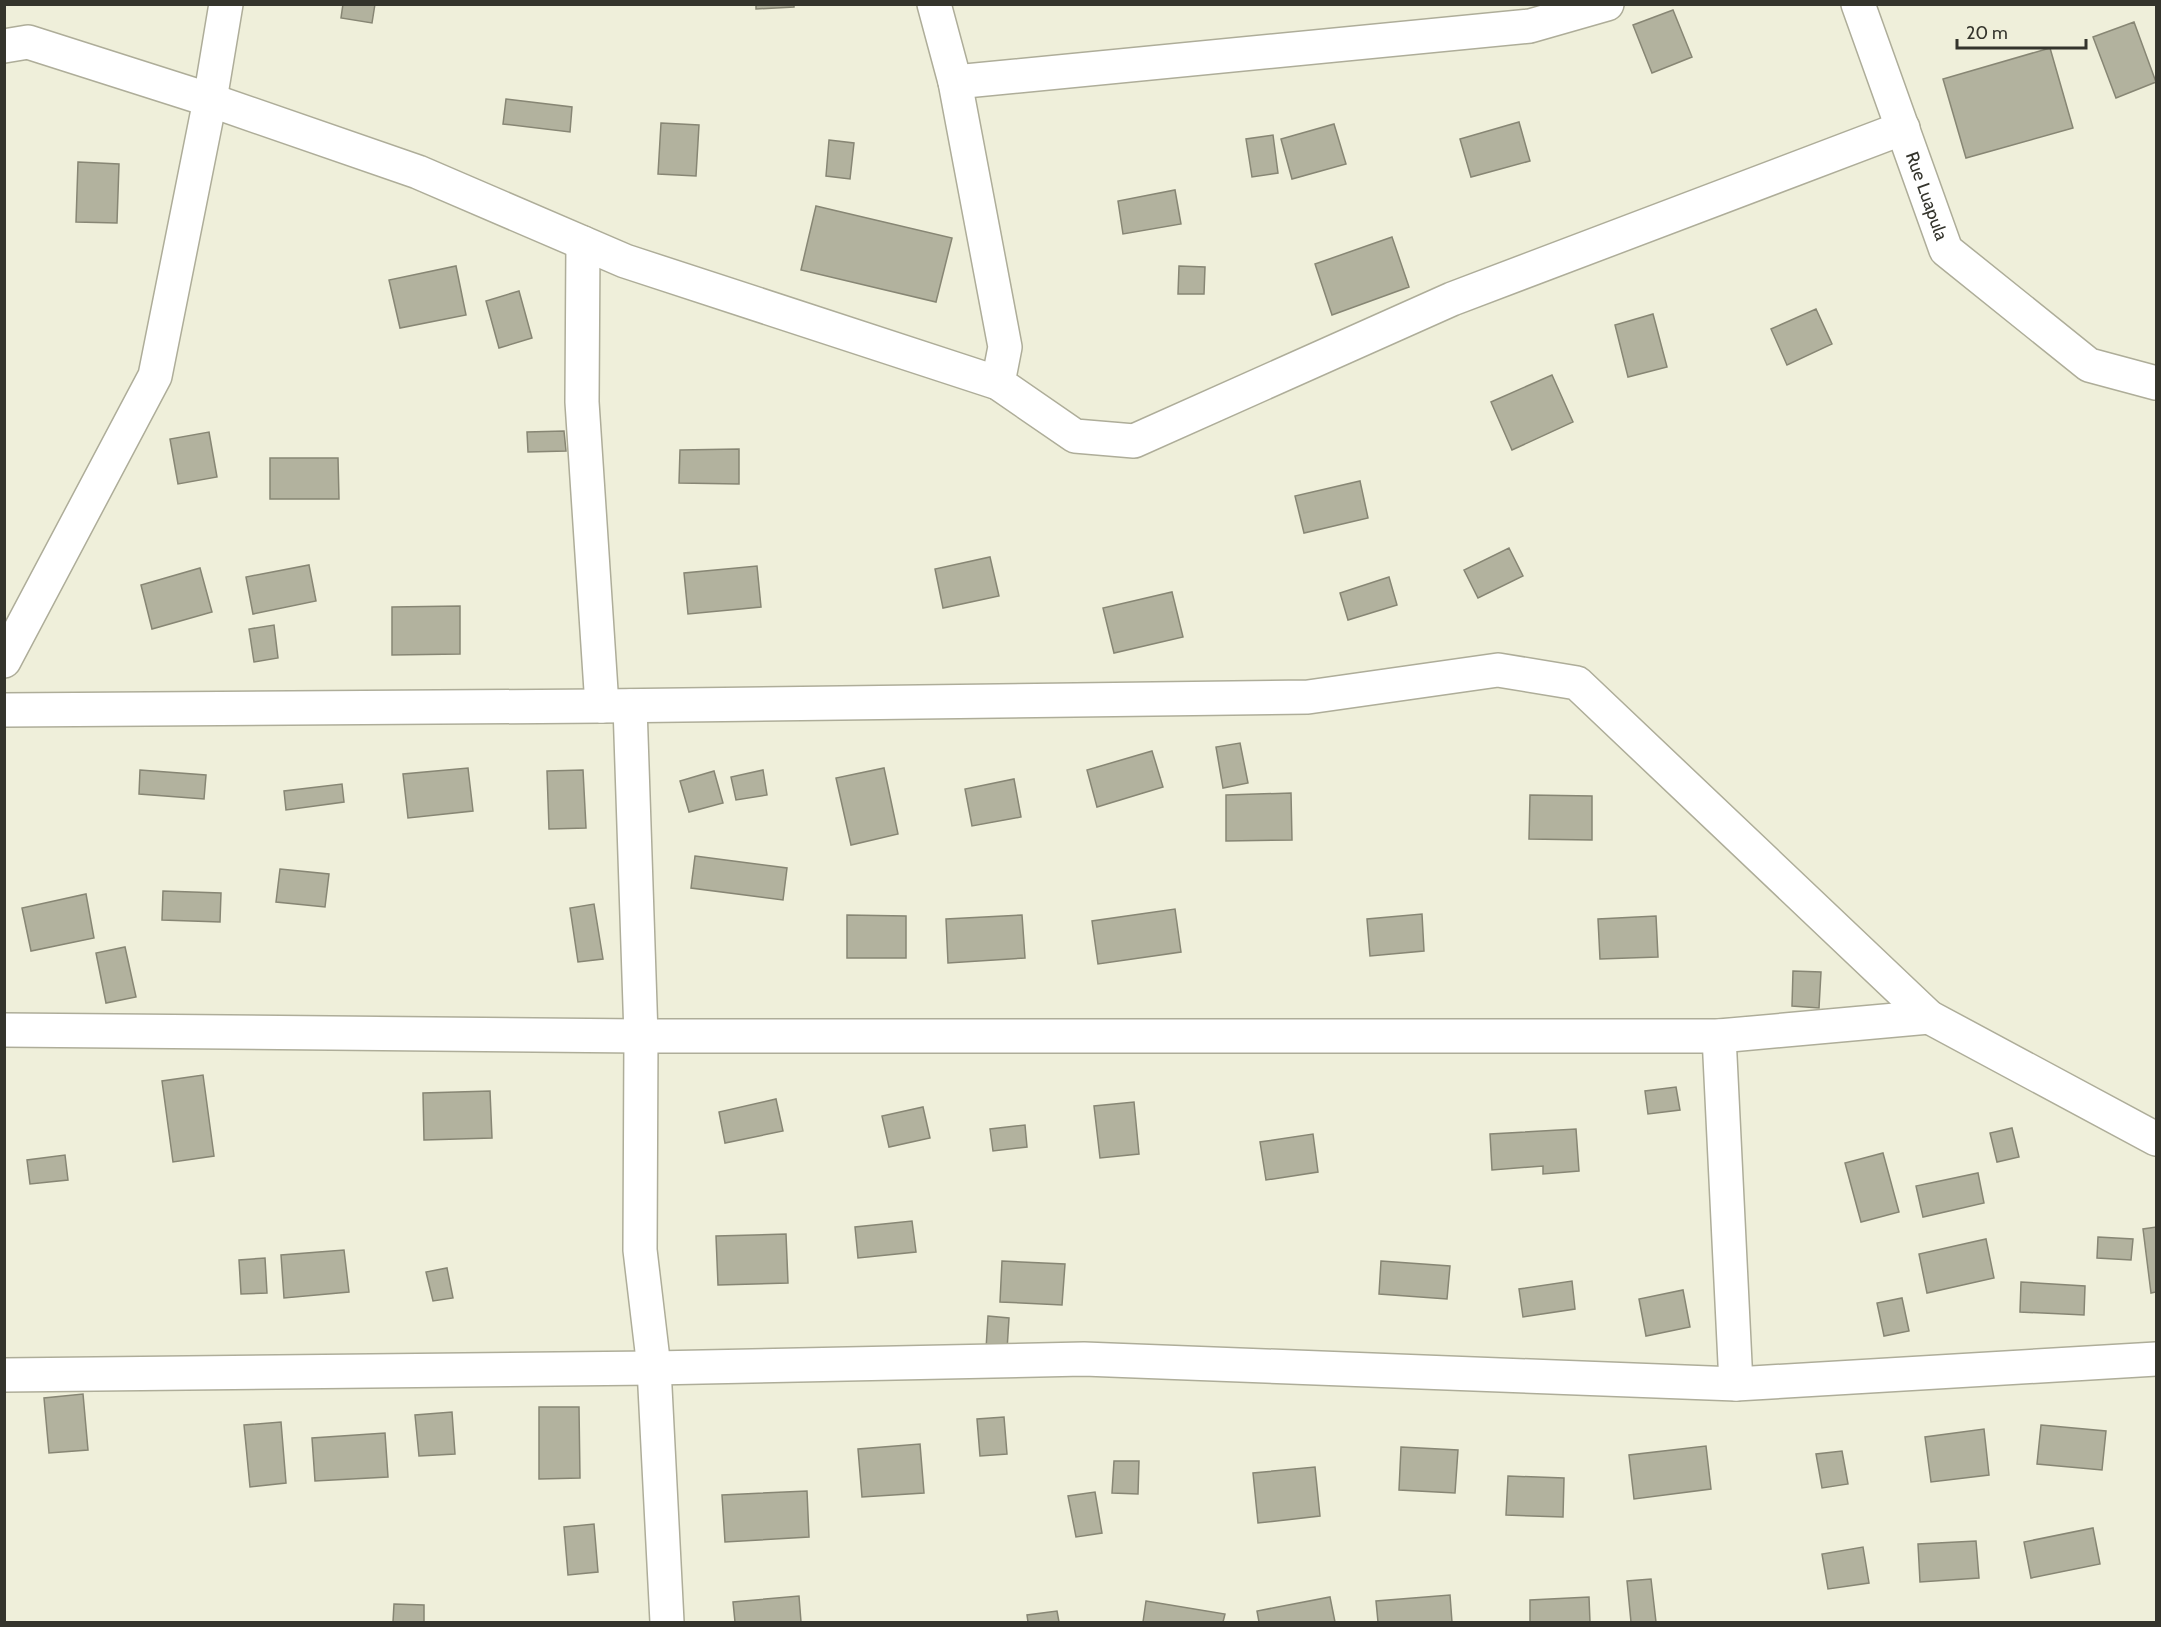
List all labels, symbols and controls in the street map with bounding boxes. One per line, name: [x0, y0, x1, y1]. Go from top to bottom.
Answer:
scale bar: [1957, 12, 2086, 50]
text: 20 m: [1966, 22, 2008, 44]
street label: Rue Luapula: [1901, 149, 1953, 244]

